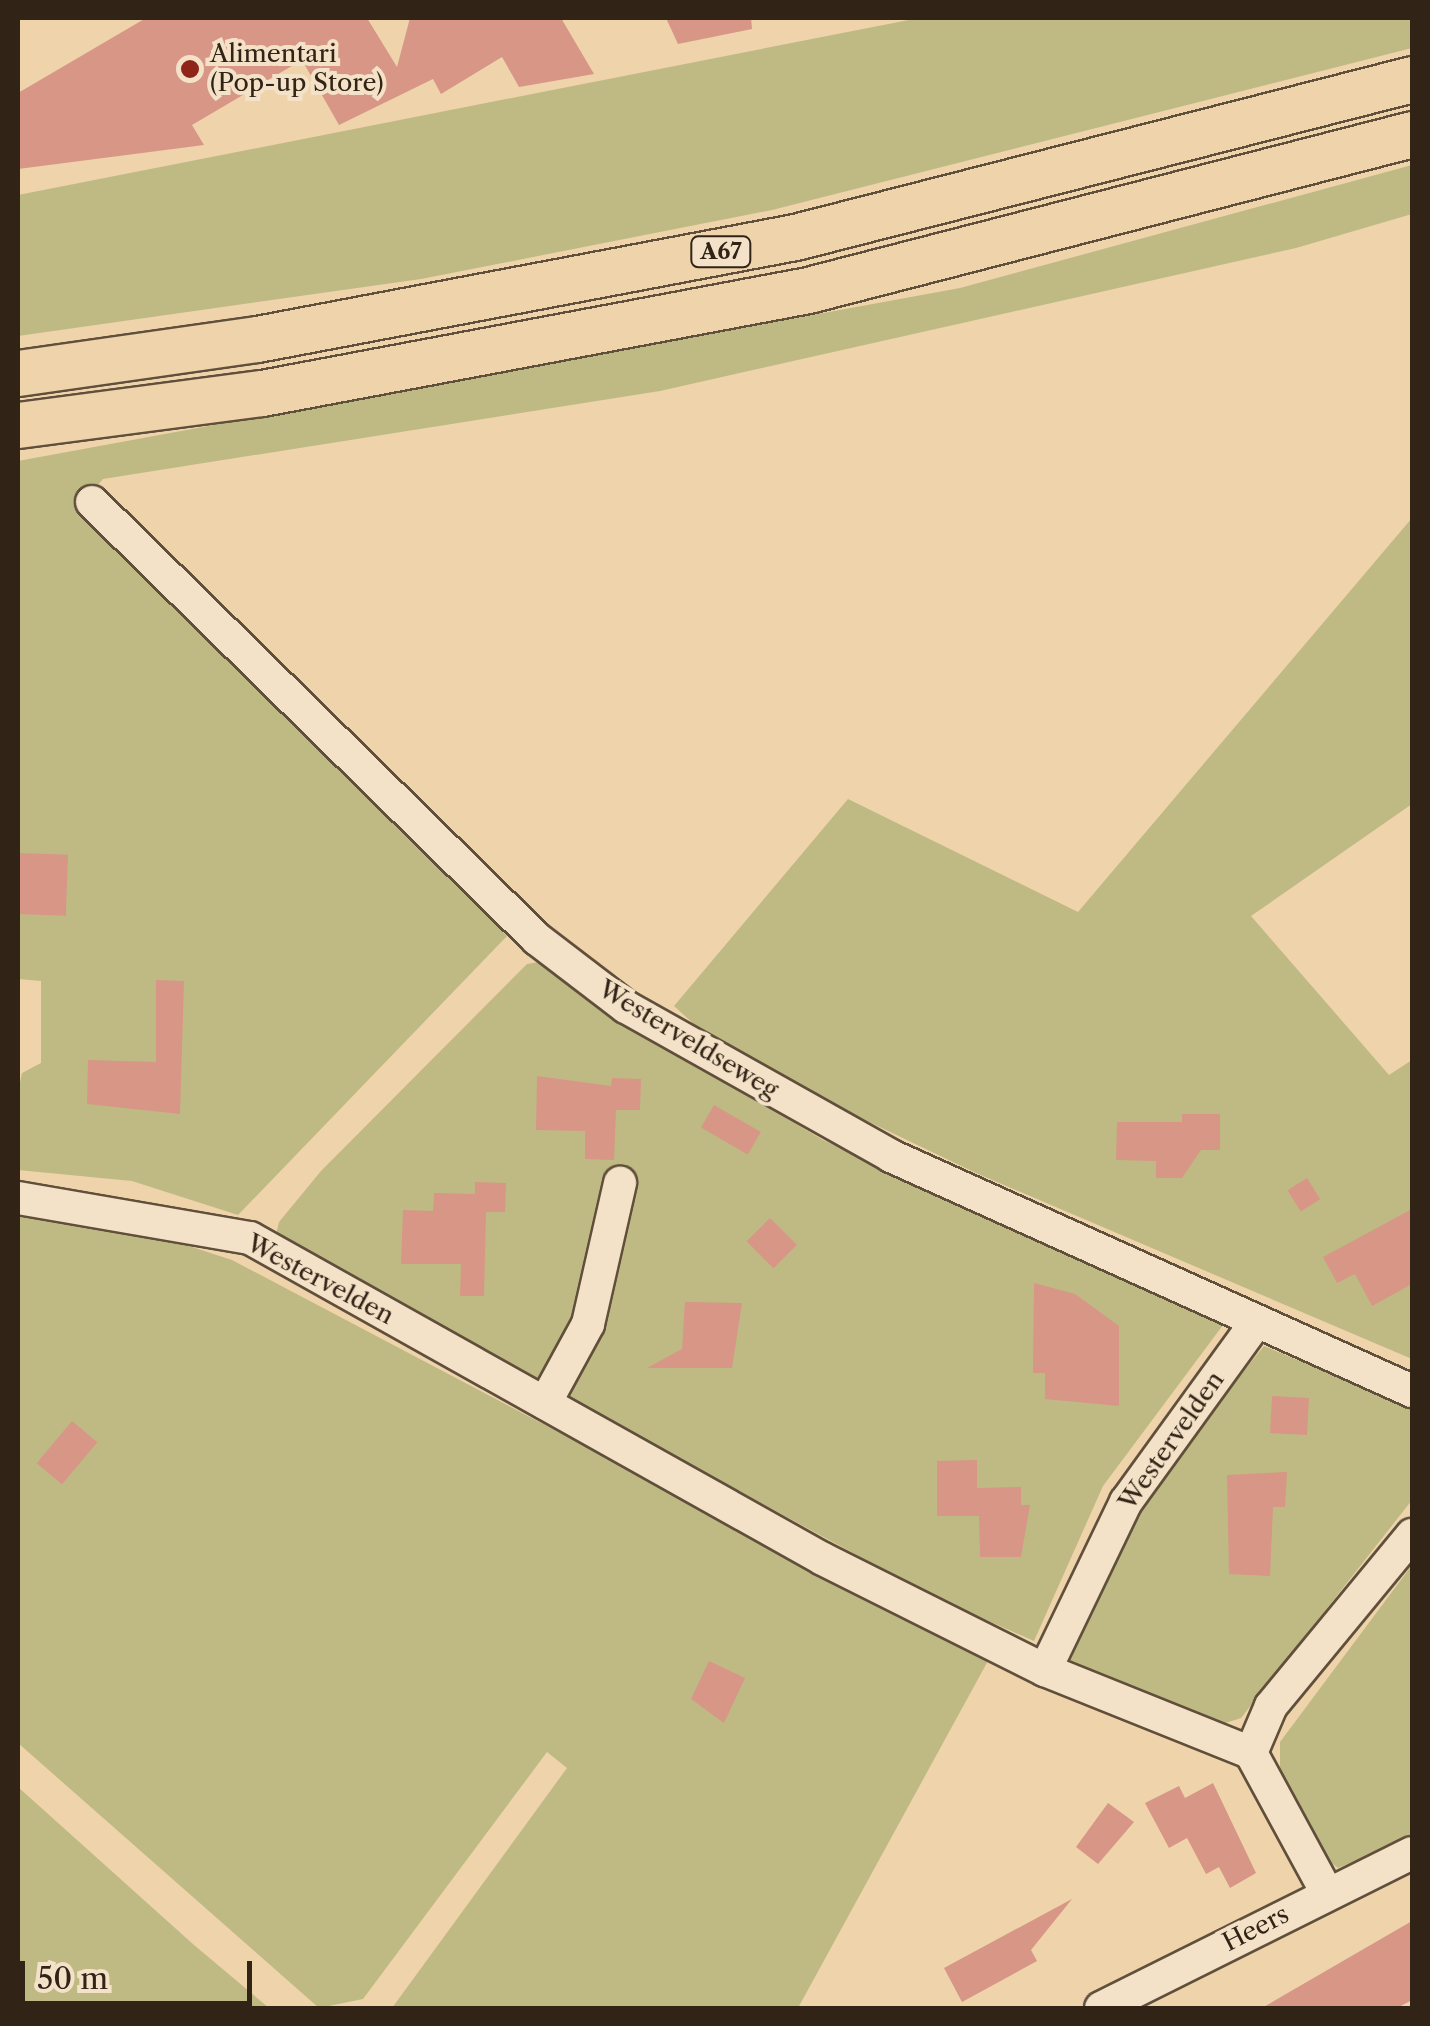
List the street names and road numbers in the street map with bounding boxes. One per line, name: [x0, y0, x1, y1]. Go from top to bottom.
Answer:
road number: A67: [688, 235, 754, 269]
street label: Westerveldseweg: [593, 974, 783, 1106]
street label: Westervelden: [241, 1229, 399, 1331]
street label: Westervelden: [1113, 1366, 1231, 1516]
street label: Heers: [1218, 1900, 1294, 1958]

